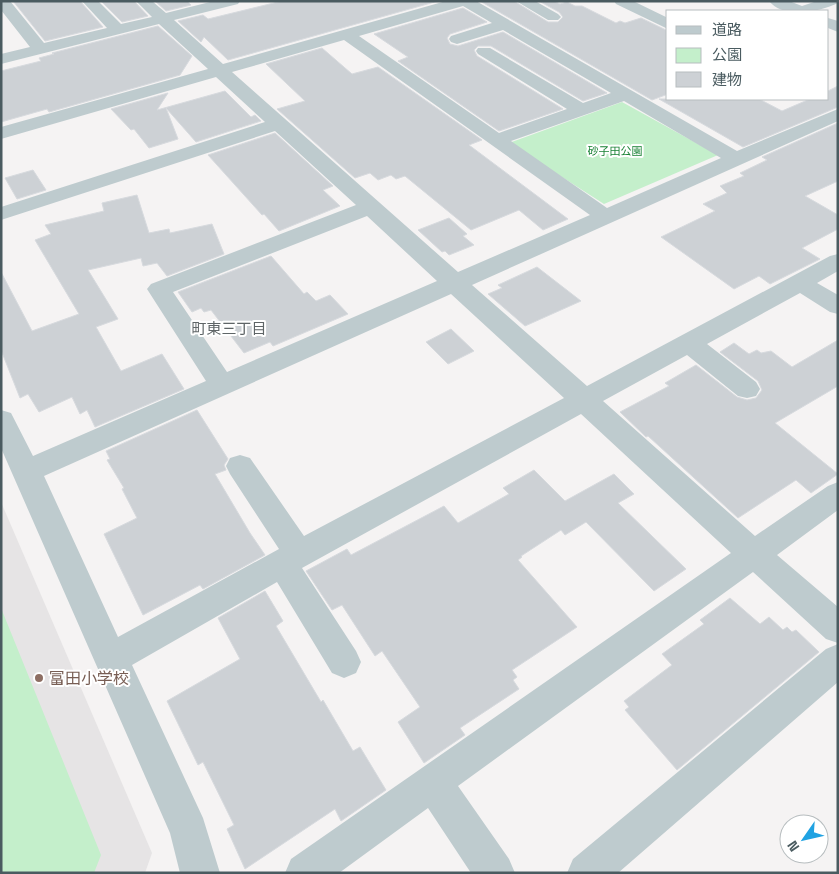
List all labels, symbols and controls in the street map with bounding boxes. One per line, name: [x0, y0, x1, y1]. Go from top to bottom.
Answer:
legend: [666, 10, 829, 100]
text: 道路: [712, 20, 742, 39]
text: 公園: [712, 45, 742, 64]
text: 建物: [712, 70, 742, 89]
park label: 砂子田公園: [588, 144, 643, 158]
district label: 町東三丁目: [191, 319, 267, 338]
place label: 富田小学校: [49, 668, 129, 689]
marker: 富田小学校: [33, 672, 45, 684]
north arrow: [779, 814, 829, 864]
text: N: [783, 837, 803, 855]

